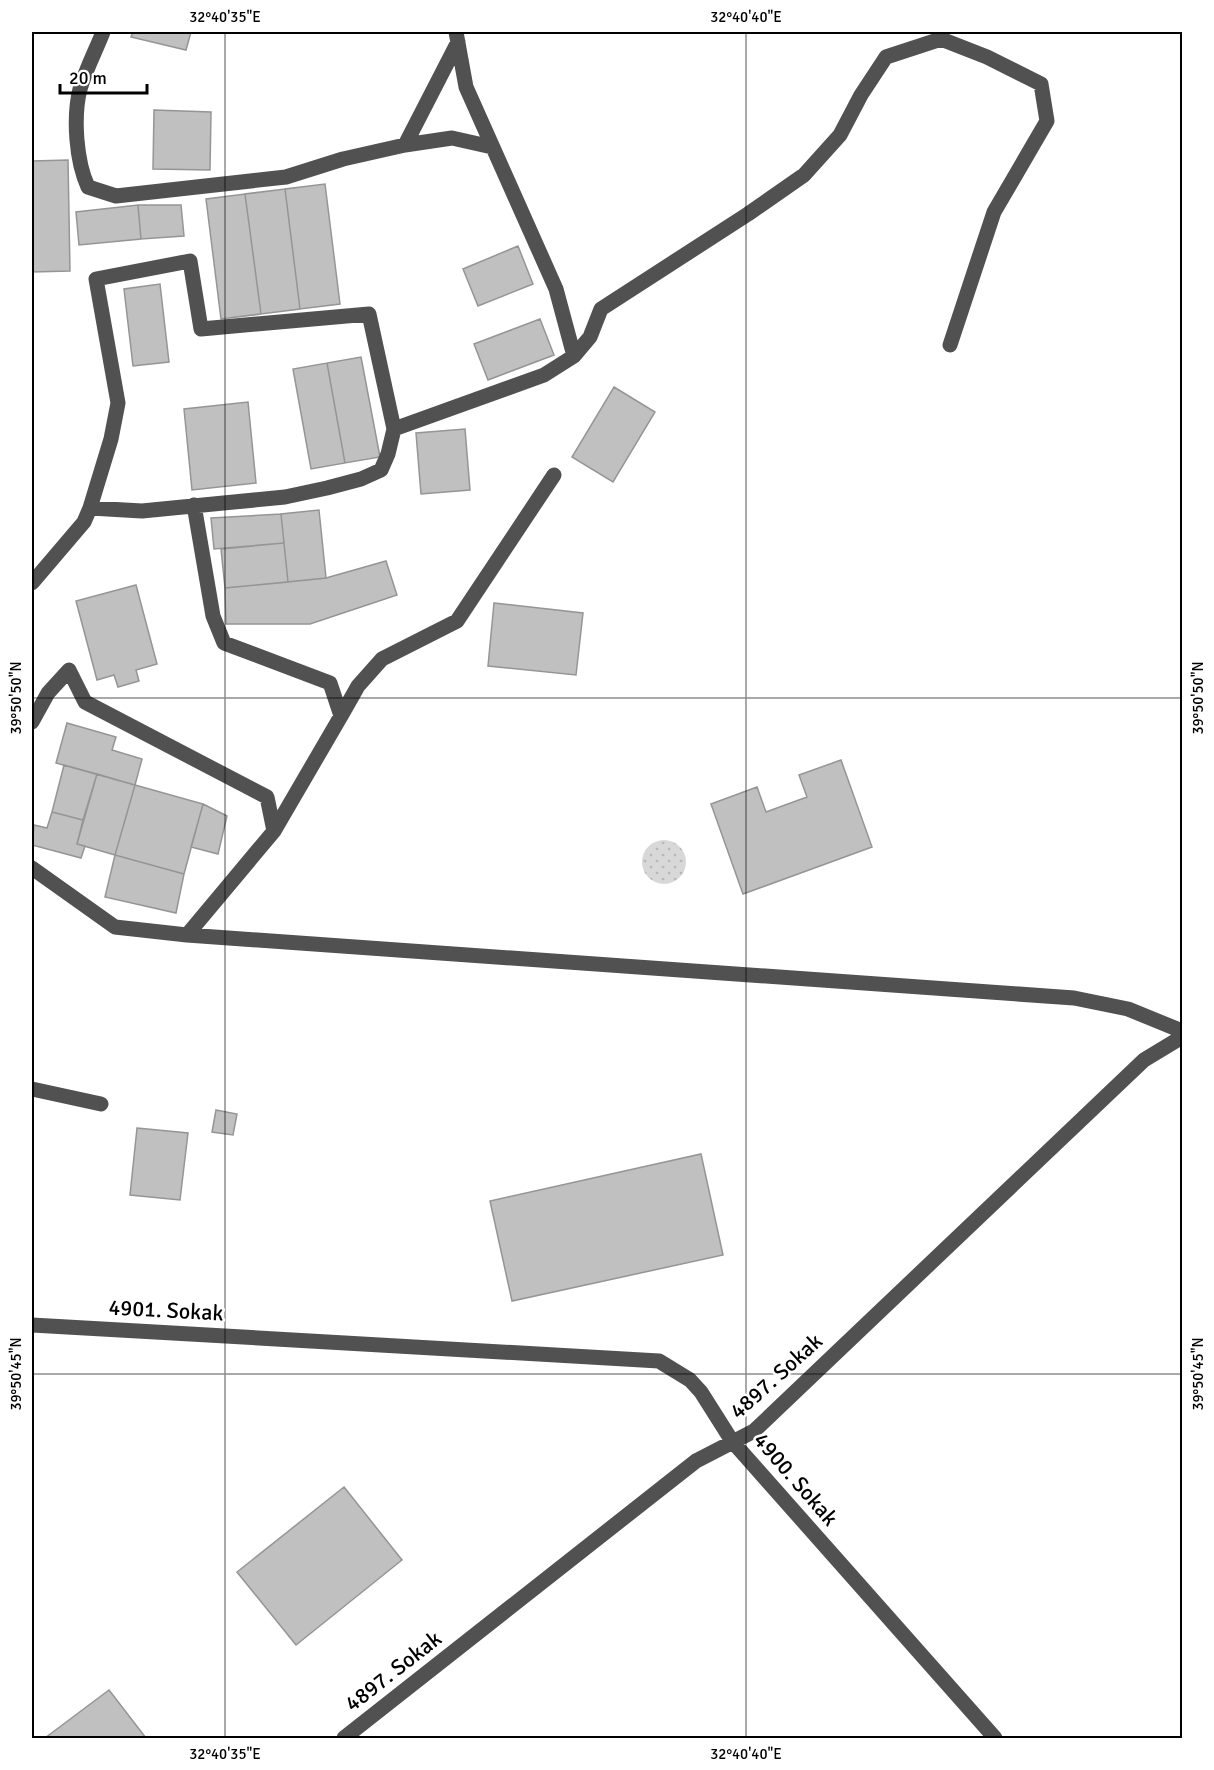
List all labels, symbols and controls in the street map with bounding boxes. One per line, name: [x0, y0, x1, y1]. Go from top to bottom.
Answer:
text: 32°40'35"E: [189, 8, 261, 26]
text: 32°40'40"E: [710, 8, 782, 26]
scale bar: [60, 57, 147, 95]
text: 20 m: [69, 67, 107, 89]
text: 39°50'50"N: [7, 661, 25, 735]
text: 39°50'50"N: [1189, 661, 1207, 735]
street label: 4901. Sokak: [108, 1294, 224, 1326]
street label: 4897. Sokak: [724, 1327, 828, 1425]
text: 39°50'45"N: [7, 1337, 25, 1411]
text: 39°50'45"N: [1189, 1337, 1207, 1411]
street label: 4900. Sokak: [748, 1427, 844, 1531]
street label: 4897. Sokak: [339, 1625, 447, 1717]
text: 32°40'35"E: [189, 1745, 261, 1763]
text: 32°40'40"E: [710, 1745, 782, 1763]

